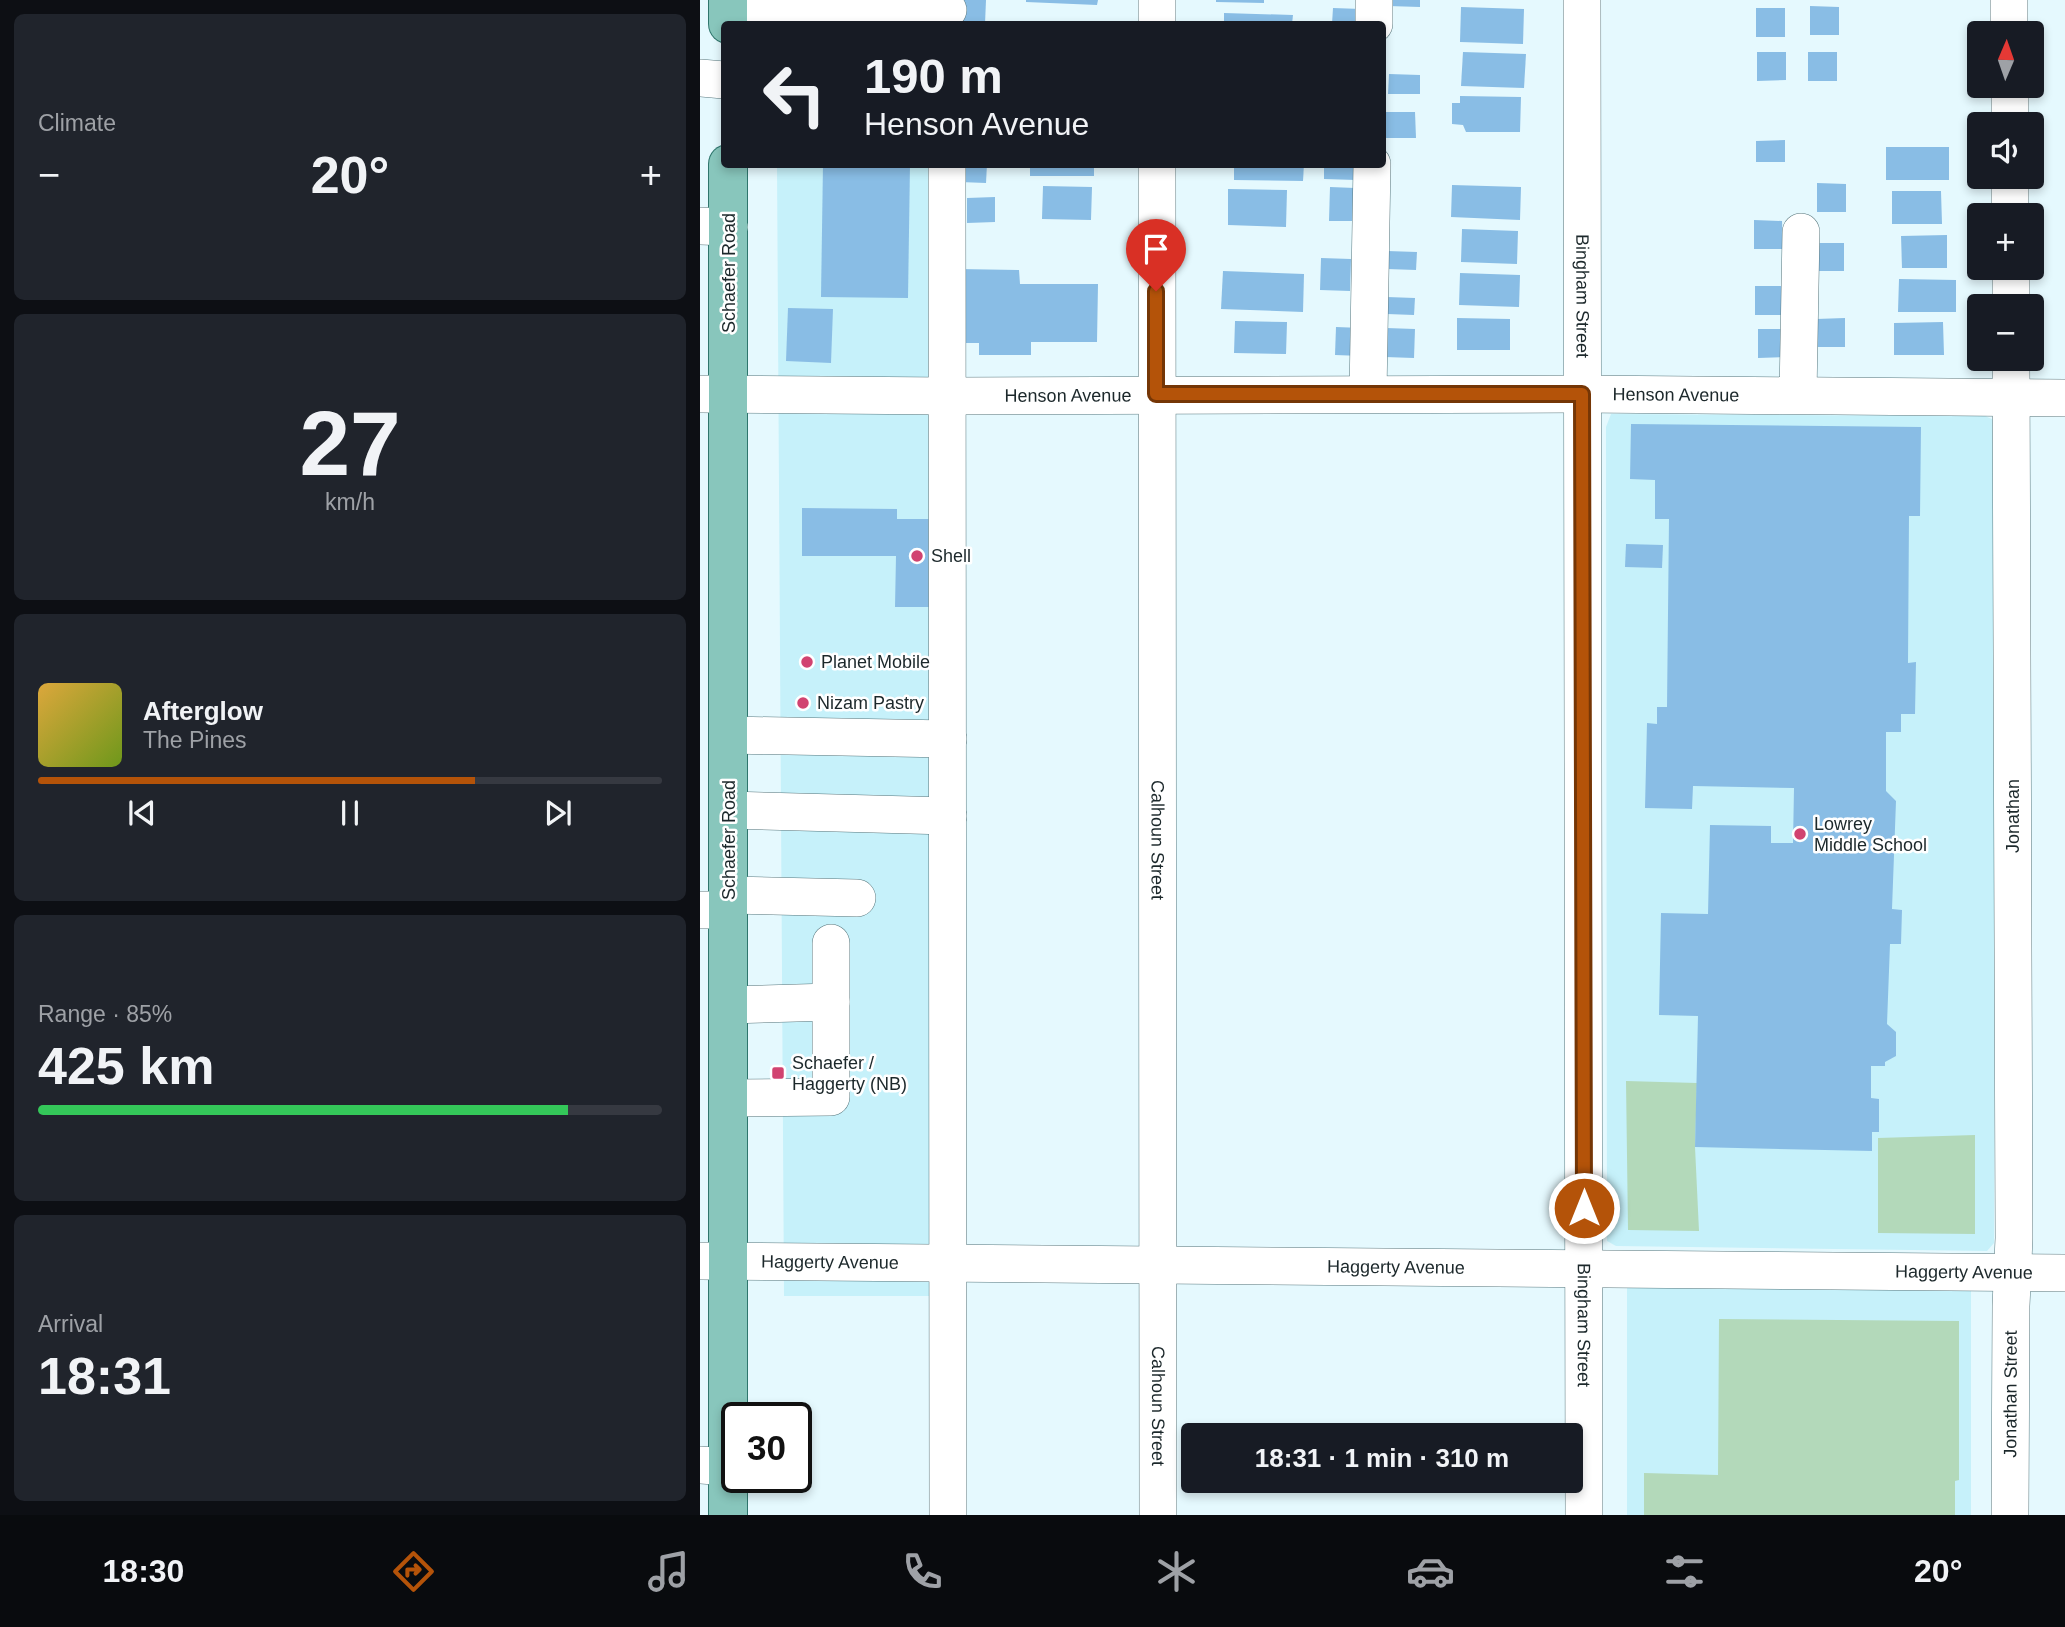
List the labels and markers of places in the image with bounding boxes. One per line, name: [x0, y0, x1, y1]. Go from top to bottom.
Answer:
pin: [1126, 219, 1186, 291]
place label: Shell: [931, 546, 971, 566]
marker: Shell: [909, 548, 925, 564]
place label: Planet Mobile: [821, 652, 930, 672]
marker: Planet Mobile: [799, 654, 815, 670]
place label: Nizam Pastry: [817, 693, 924, 713]
marker: Nizam Pastry: [795, 695, 811, 711]
place label: Lowrey Middle School: [1814, 814, 1927, 855]
marker: Lowrey Middle School: [1792, 826, 1808, 842]
place label: Schaefer / Haggerty (NB): [792, 1053, 907, 1094]
marker: Schaefer / Haggerty (NB): [770, 1065, 786, 1081]

